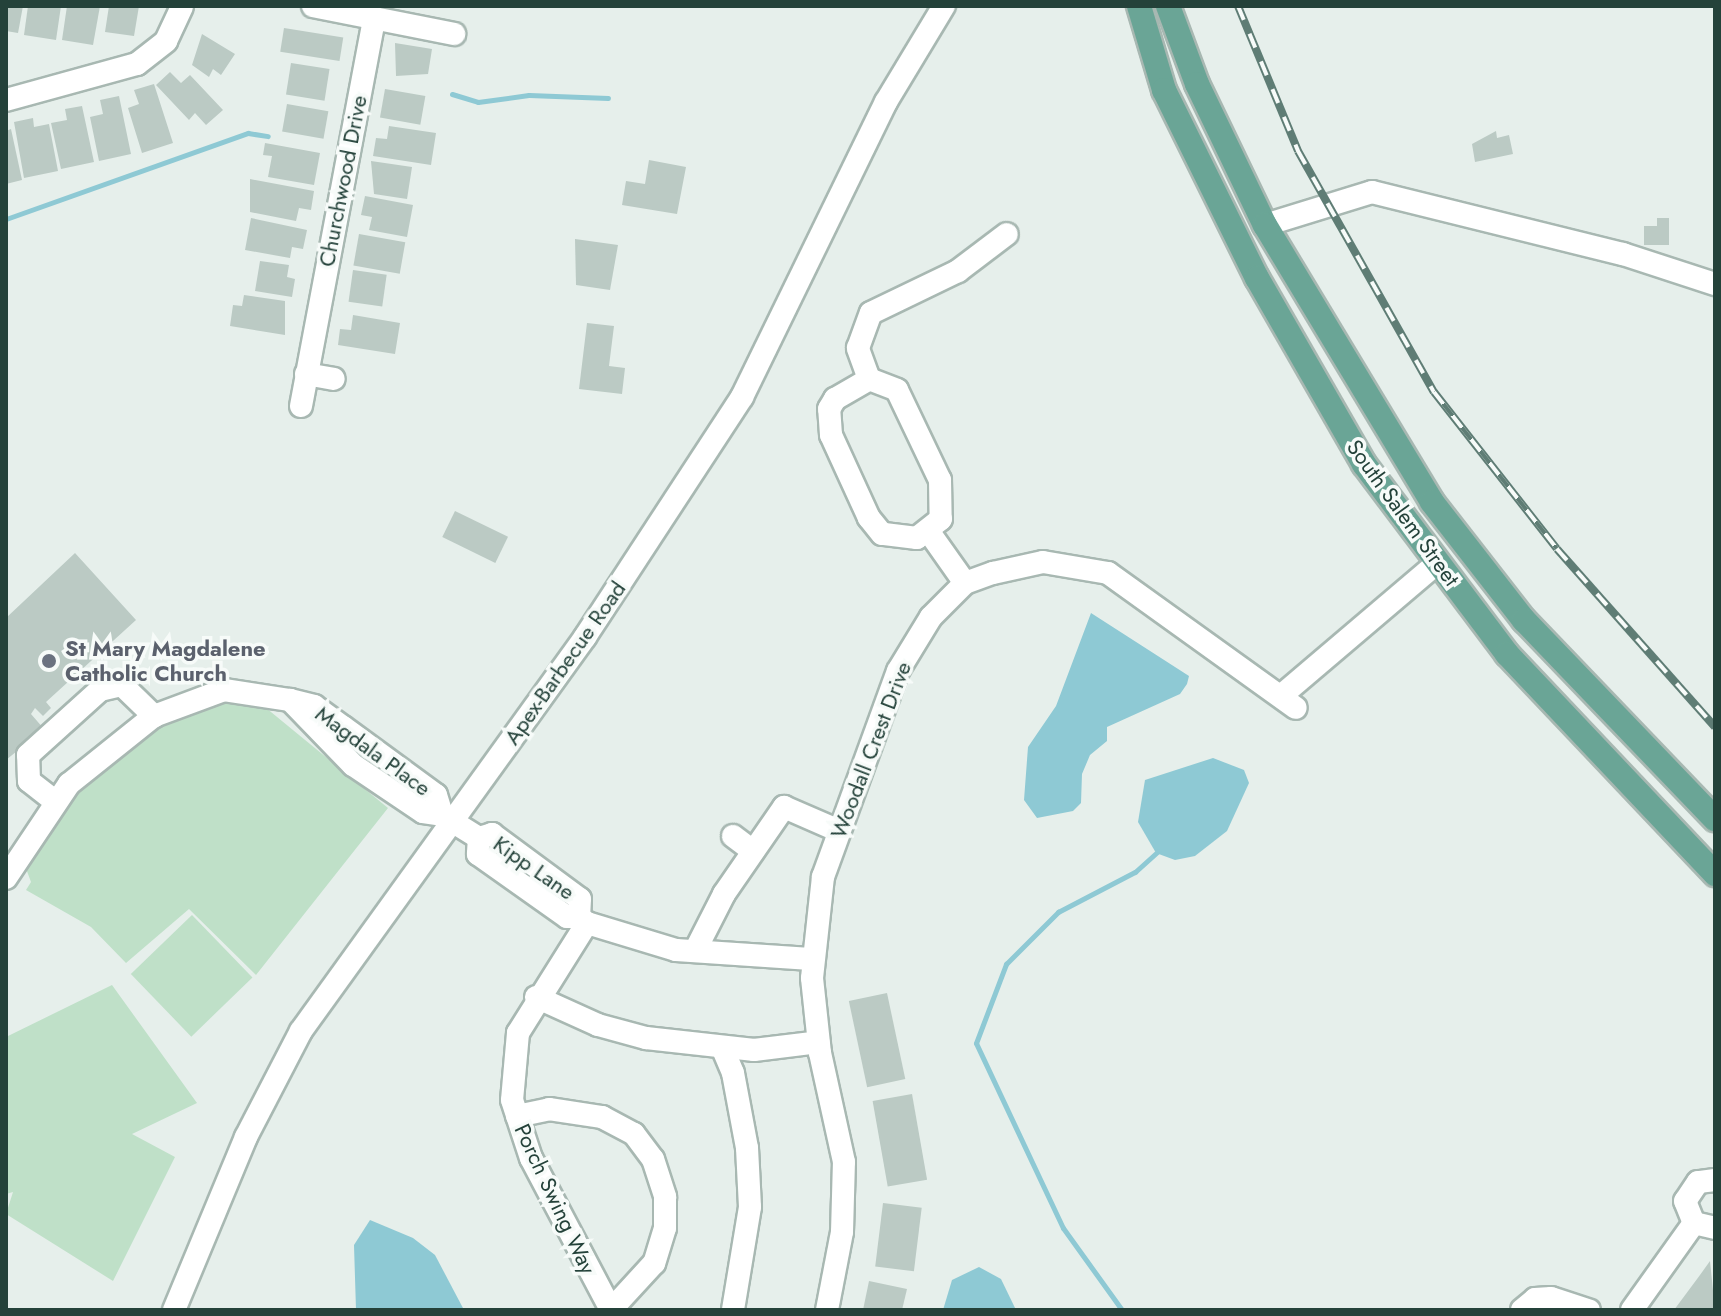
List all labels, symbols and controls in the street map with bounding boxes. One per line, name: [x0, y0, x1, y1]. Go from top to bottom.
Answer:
street label: Churchwood Drive: [313, 93, 373, 269]
street label: South Salem Street: [1341, 435, 1465, 591]
street label: Apex-Barbecue Road: [499, 576, 631, 750]
place label: St Mary Magdalene Catholic Church: [65, 635, 266, 686]
marker: St Mary Magdalene Catholic Church: [40, 652, 58, 670]
street label: Woodall Crest Drive: [825, 658, 917, 842]
street label: Magdala Place: [310, 700, 436, 802]
street label: Kipp Lane: [488, 830, 580, 906]
street label: Porch Swing Way: [509, 1120, 601, 1278]

